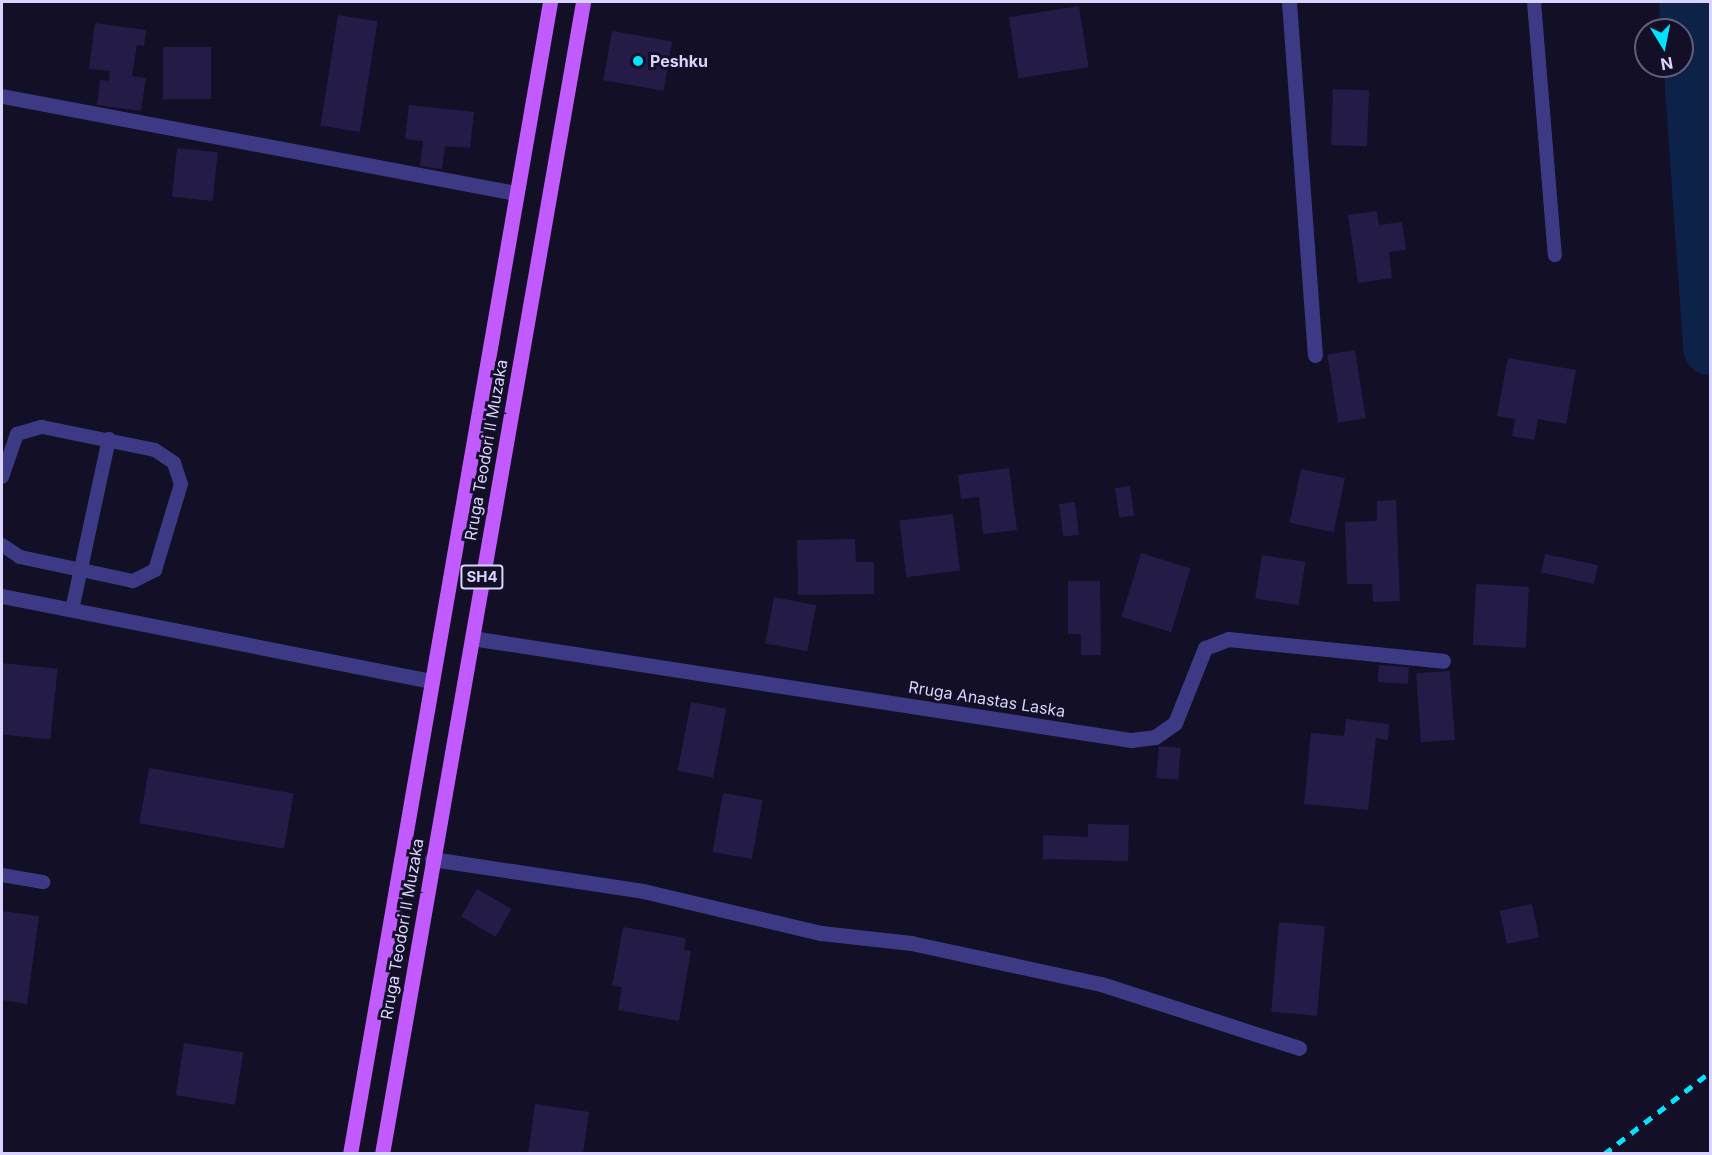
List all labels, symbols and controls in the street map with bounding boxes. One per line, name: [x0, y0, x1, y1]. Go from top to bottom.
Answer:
north arrow: [1634, 18, 1694, 78]
place label: Peshku: [650, 51, 708, 71]
text: N: [1659, 53, 1675, 75]
marker: Peshku: [631, 54, 645, 68]
street label: Rruga Teodori II Muzaka: [461, 358, 511, 542]
road number: SH4: [460, 565, 504, 589]
street label: Rruga Anastas Laska: [907, 677, 1067, 721]
street label: Rruga Teodori II Muzaka: [377, 837, 427, 1021]

